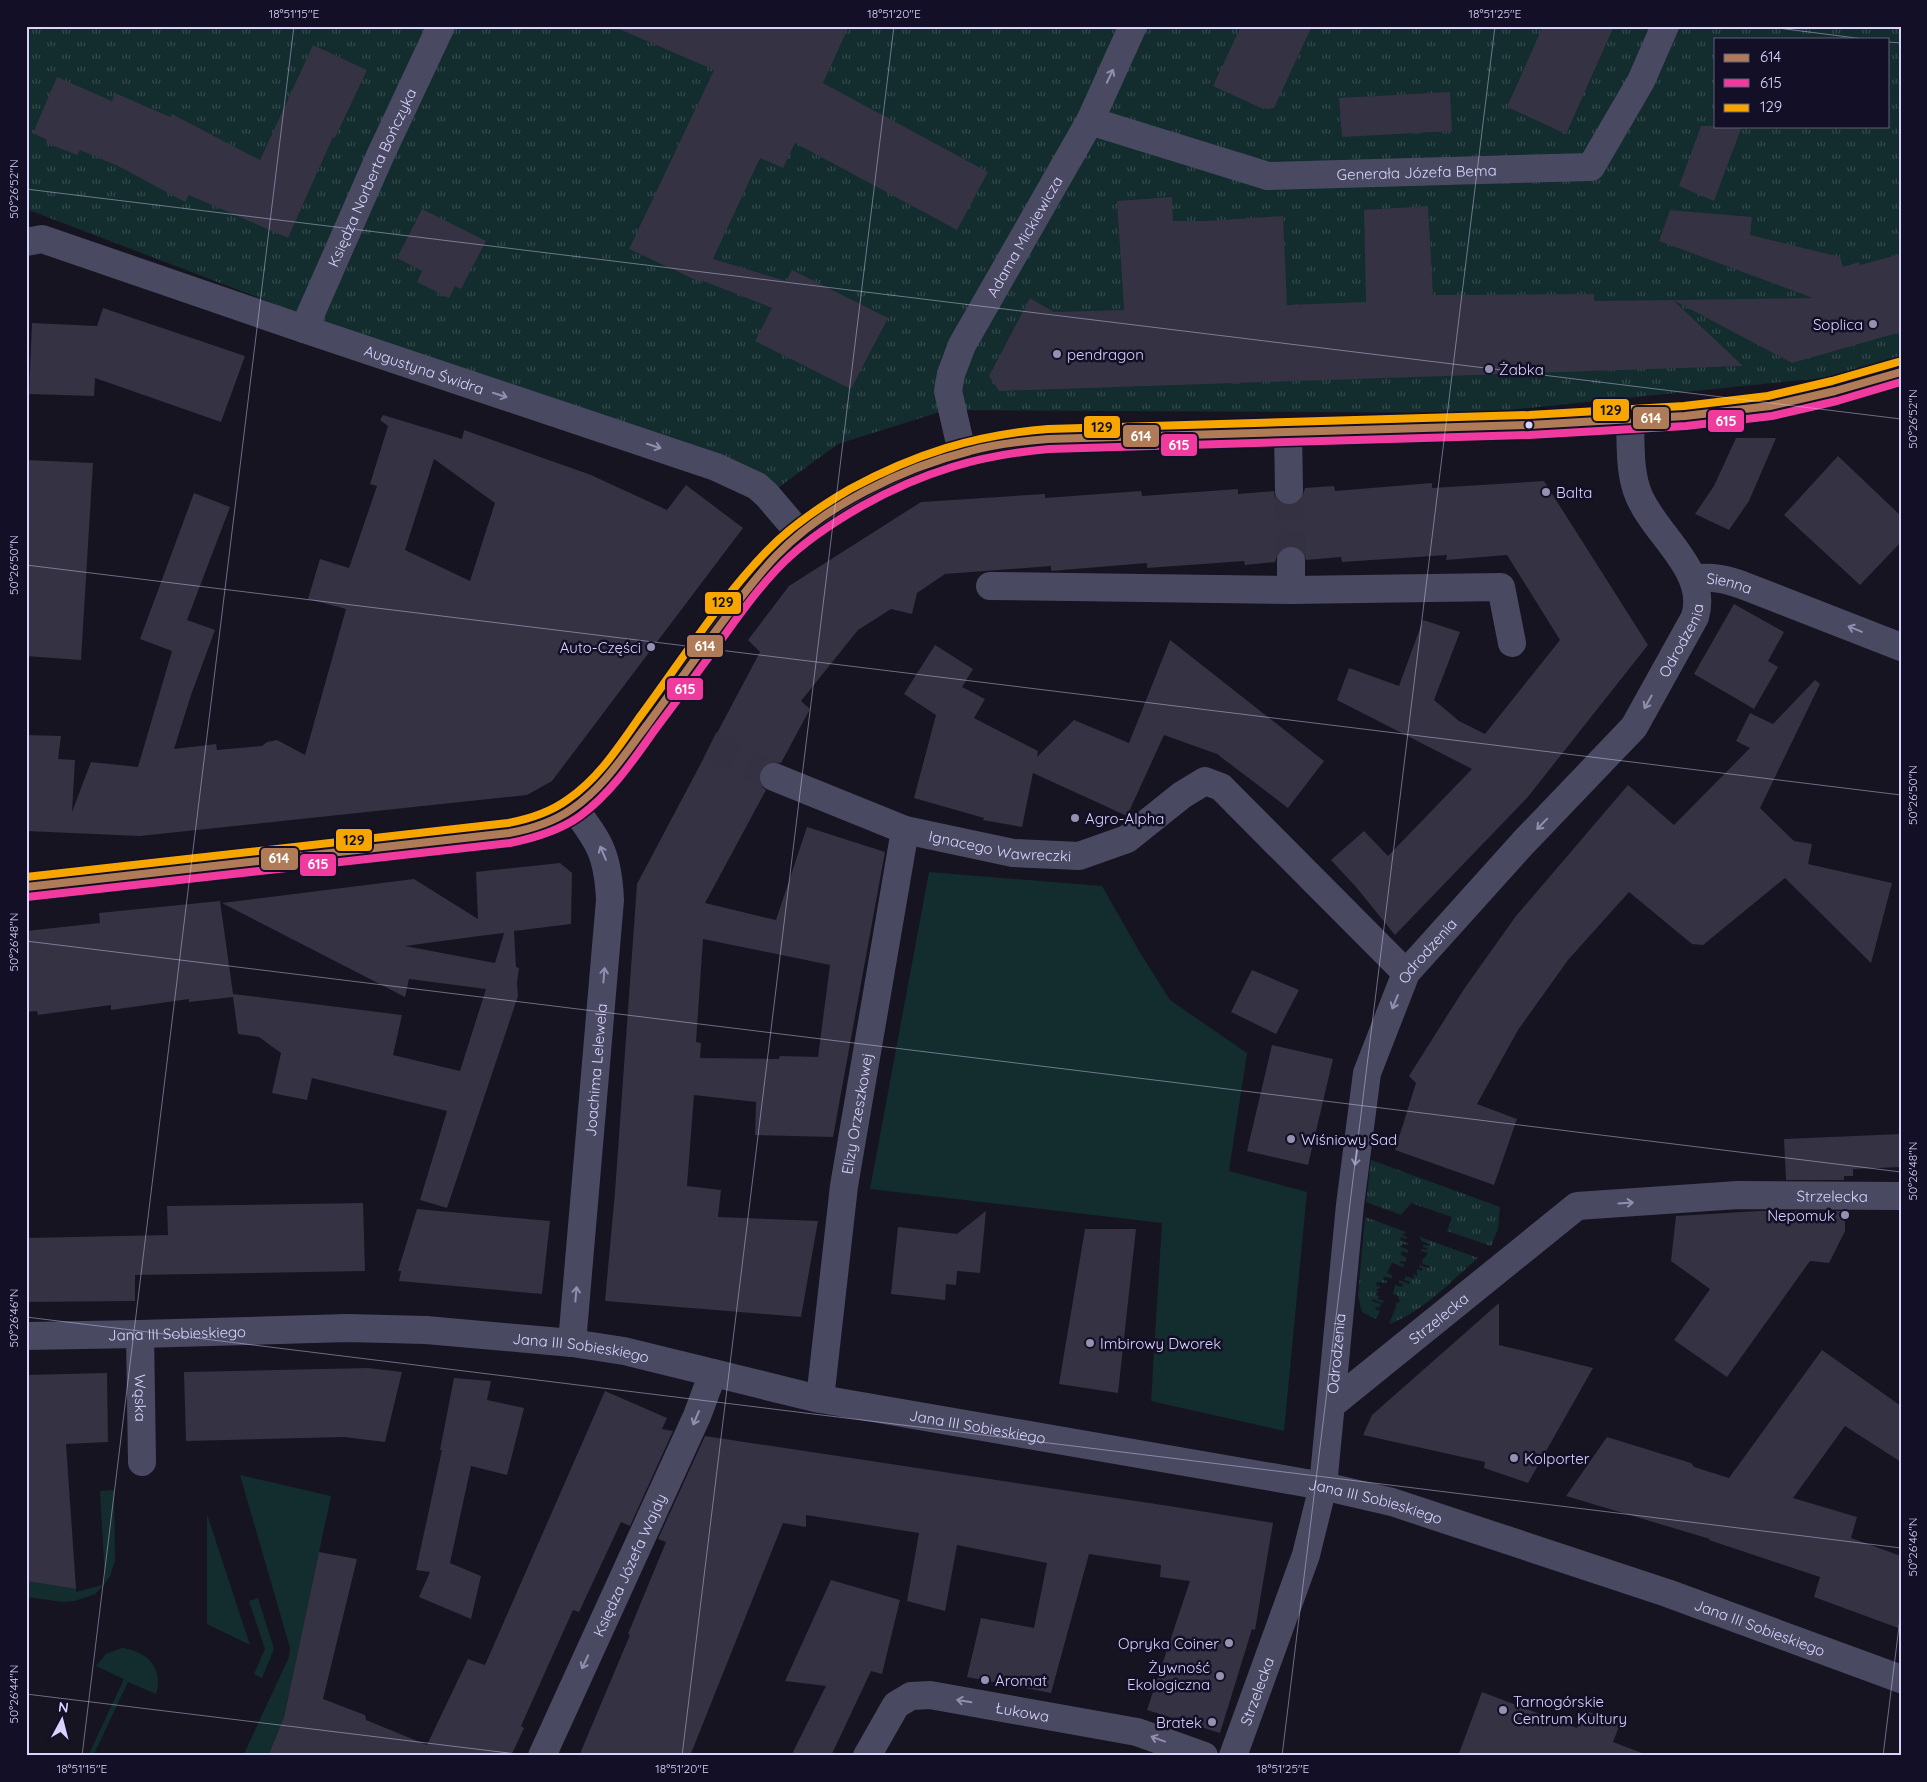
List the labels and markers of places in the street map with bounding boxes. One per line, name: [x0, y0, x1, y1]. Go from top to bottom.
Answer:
place label: Soplica: [1813, 315, 1863, 334]
marker: Soplica: [1867, 318, 1879, 330]
place label: pendragon: [1067, 345, 1144, 364]
marker: pendragon: [1051, 348, 1063, 360]
place label: Żabka: [1499, 360, 1544, 379]
marker: Żabka: [1483, 363, 1495, 375]
unlabelled marker: [1524, 420, 1534, 430]
place label: Balta: [1556, 483, 1592, 502]
marker: Balta: [1540, 486, 1552, 498]
place label: Auto-Części: [560, 638, 641, 657]
marker: Auto-Części: [645, 641, 657, 653]
place label: Agro-Alpha: [1085, 809, 1164, 828]
marker: Agro-Alpha: [1069, 812, 1081, 824]
place label: Wiśniowy Sad: [1301, 1130, 1397, 1149]
marker: Wiśniowy Sad: [1285, 1133, 1297, 1145]
place label: Nepomuk: [1767, 1206, 1835, 1225]
marker: Nepomuk: [1839, 1209, 1851, 1221]
place label: Imbirowy Dworek: [1100, 1334, 1221, 1353]
marker: Imbirowy Dworek: [1084, 1337, 1096, 1349]
place label: Kolporter: [1524, 1449, 1590, 1468]
marker: Kolporter: [1508, 1452, 1520, 1464]
place label: Opryka Coiner: [1118, 1634, 1219, 1653]
marker: Opryka Coiner: [1223, 1637, 1235, 1649]
place label: Żywność Ekologiczna: [1127, 1658, 1210, 1694]
marker: Żywność Ekologiczna: [1214, 1670, 1226, 1682]
place label: Aromat: [995, 1671, 1047, 1690]
marker: Aromat: [979, 1674, 991, 1686]
place label: Tarnogórskie Centrum Kultury: [1513, 1692, 1627, 1728]
marker: Tarnogórskie Centrum Kultury: [1497, 1704, 1509, 1716]
place label: Bratek: [1156, 1713, 1202, 1732]
marker: Bratek: [1206, 1716, 1218, 1728]

